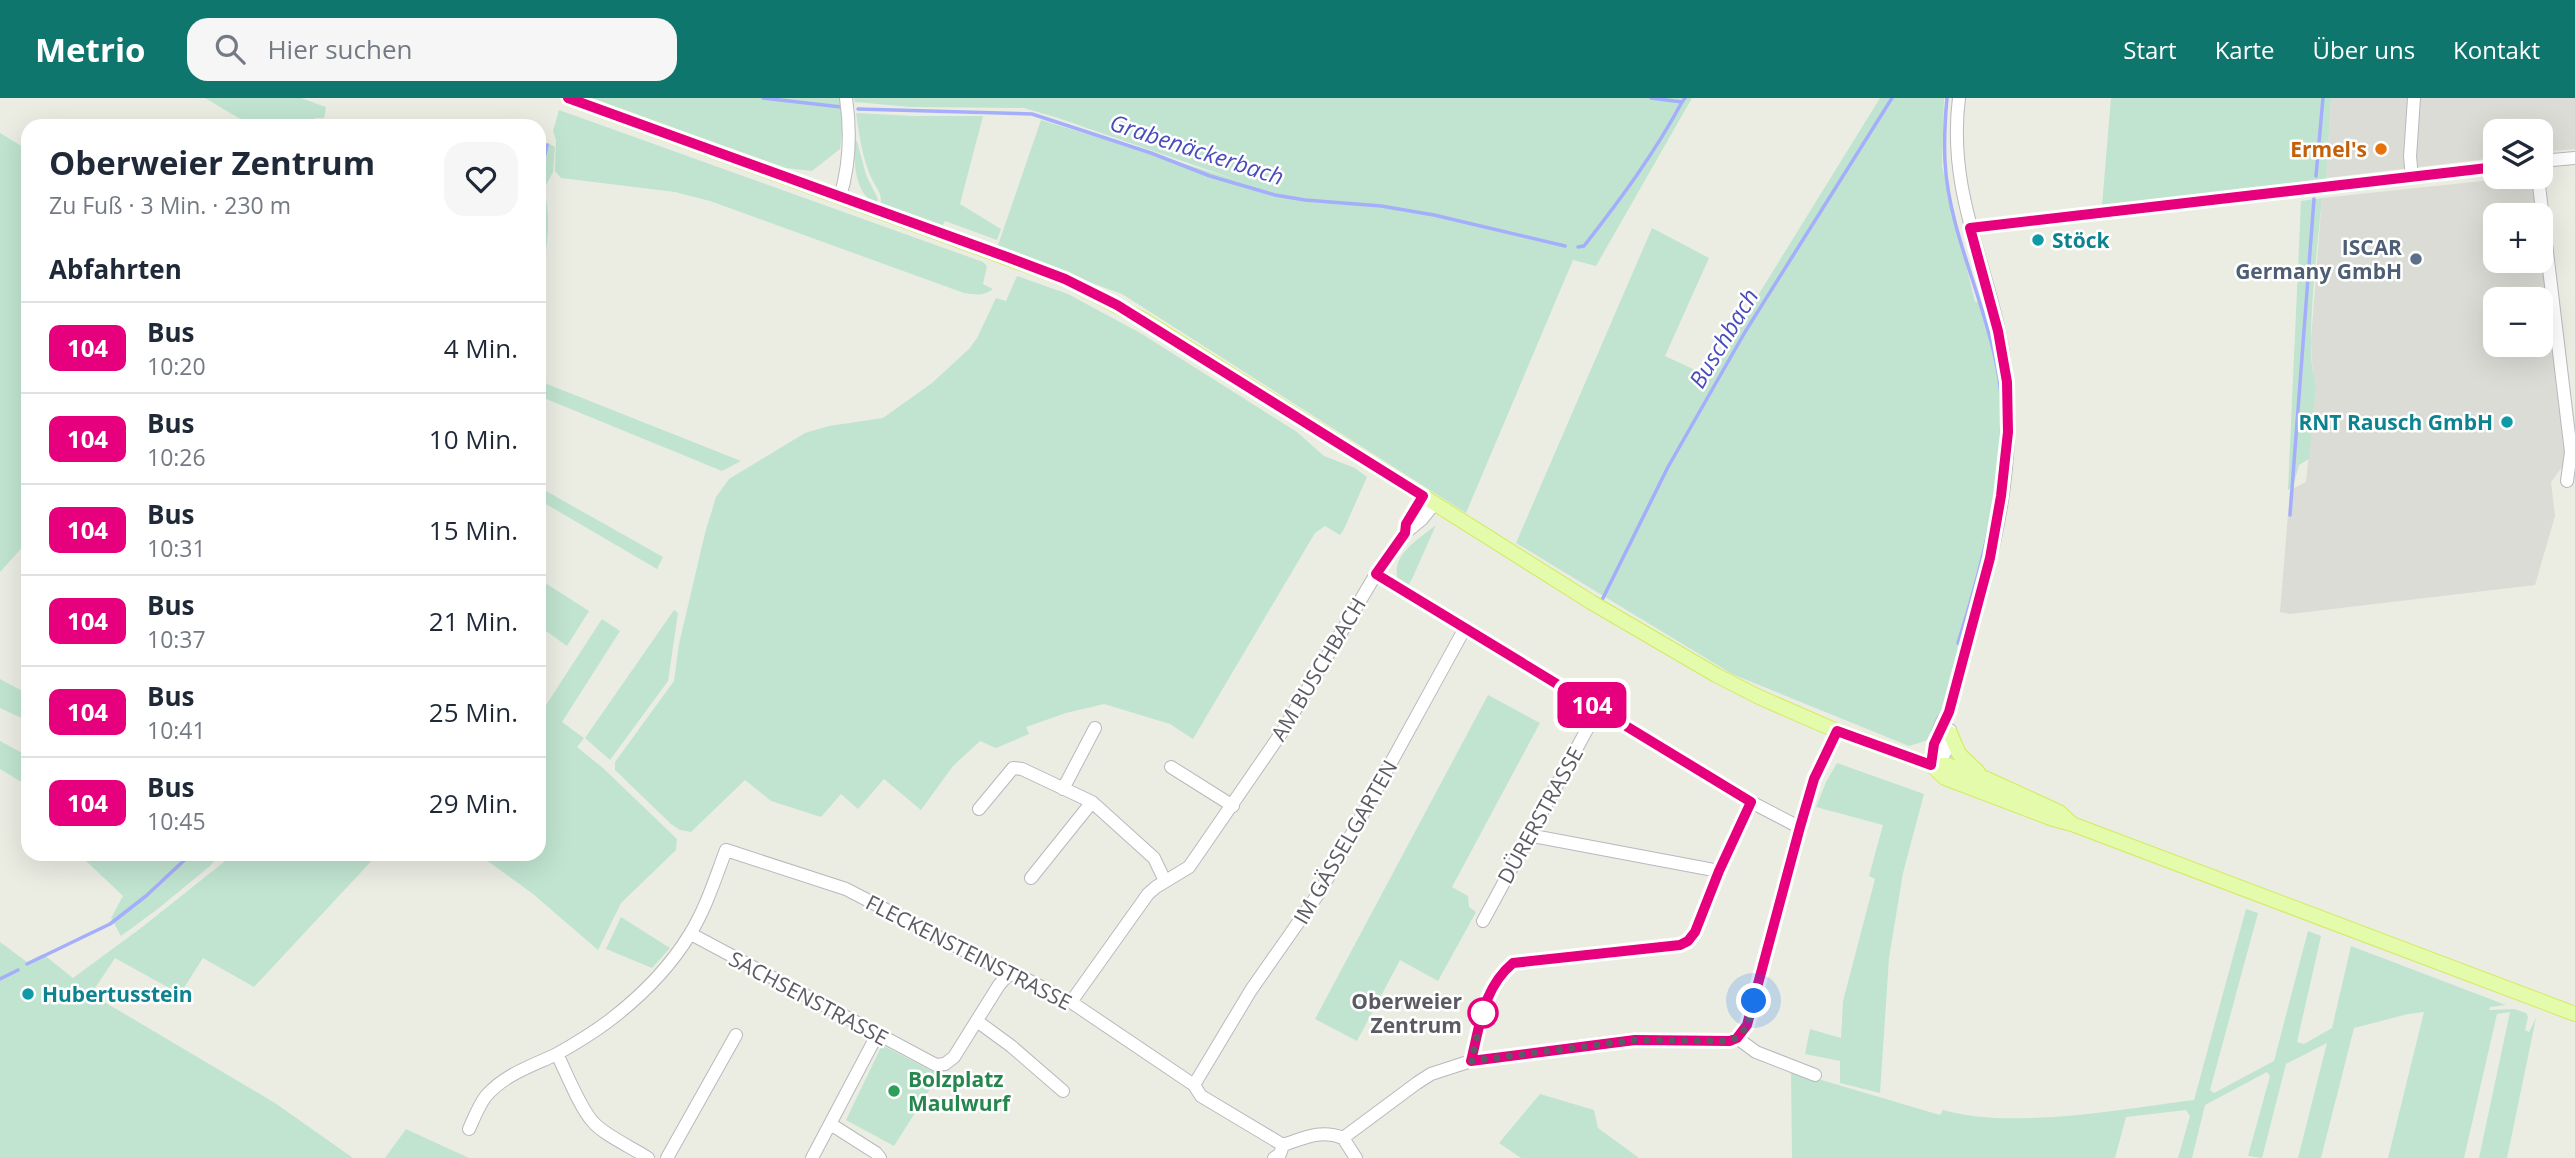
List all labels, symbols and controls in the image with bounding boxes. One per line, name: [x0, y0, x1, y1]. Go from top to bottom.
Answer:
search box: [187, 18, 677, 81]
text: Metrio: [35, 27, 145, 72]
icon: search: [211, 30, 249, 68]
text: Hier suchen: [267, 31, 412, 67]
text: Start: [2123, 33, 2177, 66]
text: Karte: [2215, 33, 2275, 66]
text: Über uns: [2313, 33, 2415, 66]
text: Kontakt: [2453, 33, 2540, 66]
water label: Grabenäckerbach: [1106, 106, 1288, 192]
map controls: [2483, 119, 2553, 357]
button: layers: [2483, 119, 2553, 189]
place label: Ermel's: [2290, 135, 2367, 163]
text: Oberweier Zentrum: [49, 140, 375, 185]
marker: Ermel's: [2373, 141, 2389, 157]
button: heart: [444, 142, 518, 216]
text: Zu Fuß · 3 Min. · 230 m: [49, 189, 291, 221]
button: +: [2483, 203, 2553, 273]
place label: Stöck: [2052, 226, 2110, 254]
marker: Stöck: [2030, 232, 2046, 248]
place label: ISCAR Germany GmbH: [2235, 233, 2402, 285]
text: Abfahrten: [49, 251, 182, 287]
marker: ISCAR Germany GmbH: [2408, 251, 2424, 267]
water label: Buschbach: [1681, 282, 1765, 394]
button: −: [2483, 287, 2553, 357]
text: Bus: [147, 314, 194, 350]
text: 4 Min.: [444, 330, 518, 366]
text: 104: [67, 331, 108, 364]
text: 10:20: [147, 350, 206, 382]
text: Bus: [147, 405, 194, 441]
place label: RNT Rausch GmbH: [2298, 408, 2493, 436]
marker: RNT Rausch GmbH: [2499, 414, 2515, 430]
text: 10 Min.: [429, 421, 518, 457]
text: 104: [67, 422, 108, 455]
text: 10:26: [147, 441, 206, 473]
text: Bus: [147, 496, 194, 532]
text: 15 Min.: [429, 512, 518, 548]
text: 104: [67, 513, 108, 546]
text: 10:31: [147, 532, 206, 564]
text: Bus: [147, 587, 194, 623]
street label: AM BUSCHBACH: [1264, 592, 1372, 746]
text: 21 Min.: [429, 603, 518, 639]
text: 104: [67, 604, 108, 637]
text: 10:37: [147, 623, 206, 655]
text: Bus: [147, 678, 194, 714]
line badge: 104: [1552, 682, 1632, 728]
text: 104: [1571, 688, 1613, 721]
text: 25 Min.: [429, 694, 518, 730]
text: 104: [67, 695, 108, 728]
text: 10:41: [147, 714, 206, 746]
street label: DÜRERSTRASSE: [1491, 742, 1589, 888]
street label: IM GÄSSELGARTEN: [1287, 755, 1403, 929]
text: Bus: [147, 769, 194, 805]
text: 29 Min.: [429, 785, 518, 821]
text: 104: [67, 786, 108, 819]
text: 10:45: [147, 805, 206, 837]
street label: FLECKENSTEINSTRASSE: [861, 888, 1077, 1016]
street label: SACHSENSTRASSE: [724, 944, 894, 1052]
place label: Hubertusstein: [42, 980, 193, 1008]
your location: [1736, 983, 1771, 1018]
marker: Hubertusstein: [20, 986, 36, 1002]
place label: Oberweier Zentrum: [1351, 987, 1462, 1039]
marker: Oberweier Zentrum: [1468, 998, 1498, 1028]
place label: Bolzplatz Maulwurf: [908, 1065, 1012, 1117]
marker: Bolzplatz Maulwurf: [886, 1083, 902, 1099]

